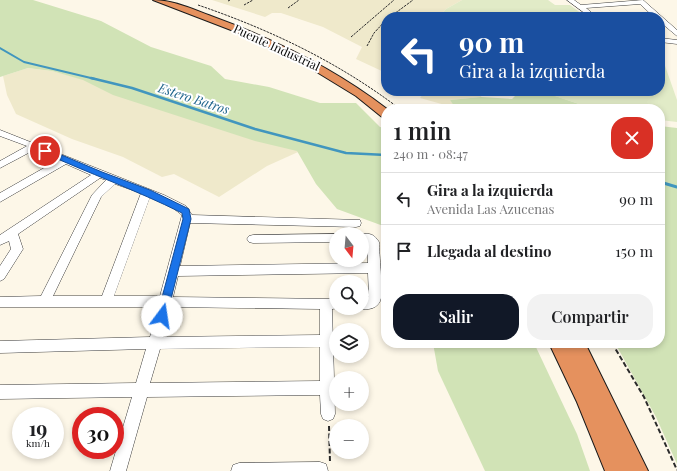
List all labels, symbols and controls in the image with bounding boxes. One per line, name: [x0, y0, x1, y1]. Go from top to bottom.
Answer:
street label: Puente Industrial: [231, 20, 323, 74]
text: 90 m: [459, 23, 524, 60]
icon: left: [393, 28, 445, 80]
text: Gira a la izquierda: [459, 59, 605, 83]
water label: Estero Batros: [155, 78, 232, 117]
text: 1 min: [393, 114, 451, 146]
button: close: [611, 117, 653, 159]
pin: [28, 134, 62, 168]
icon: arrive: [34, 140, 56, 162]
text: 240 m · 08:47: [393, 145, 468, 162]
text: Gira a la izquierda: [427, 180, 553, 200]
icon: left: [393, 188, 415, 210]
text: 90 m: [619, 189, 653, 209]
text: Avenida Las Azucenas: [427, 200, 554, 217]
north arrow: [329, 227, 369, 267]
map controls: [329, 227, 369, 459]
icon: arrive: [393, 240, 415, 262]
text: Llegada al destino: [427, 241, 551, 261]
text: 150 m: [615, 241, 653, 261]
button: search: [329, 275, 369, 315]
button: Salir: [393, 294, 519, 340]
button: Compartir: [527, 294, 653, 340]
position arrow: [141, 295, 183, 337]
button: layers: [329, 323, 369, 363]
button: +: [329, 371, 369, 411]
speed limit sign: 30: [72, 407, 124, 459]
text: 19: [29, 414, 47, 441]
button: −: [329, 419, 369, 459]
text: km/h: [26, 436, 50, 450]

